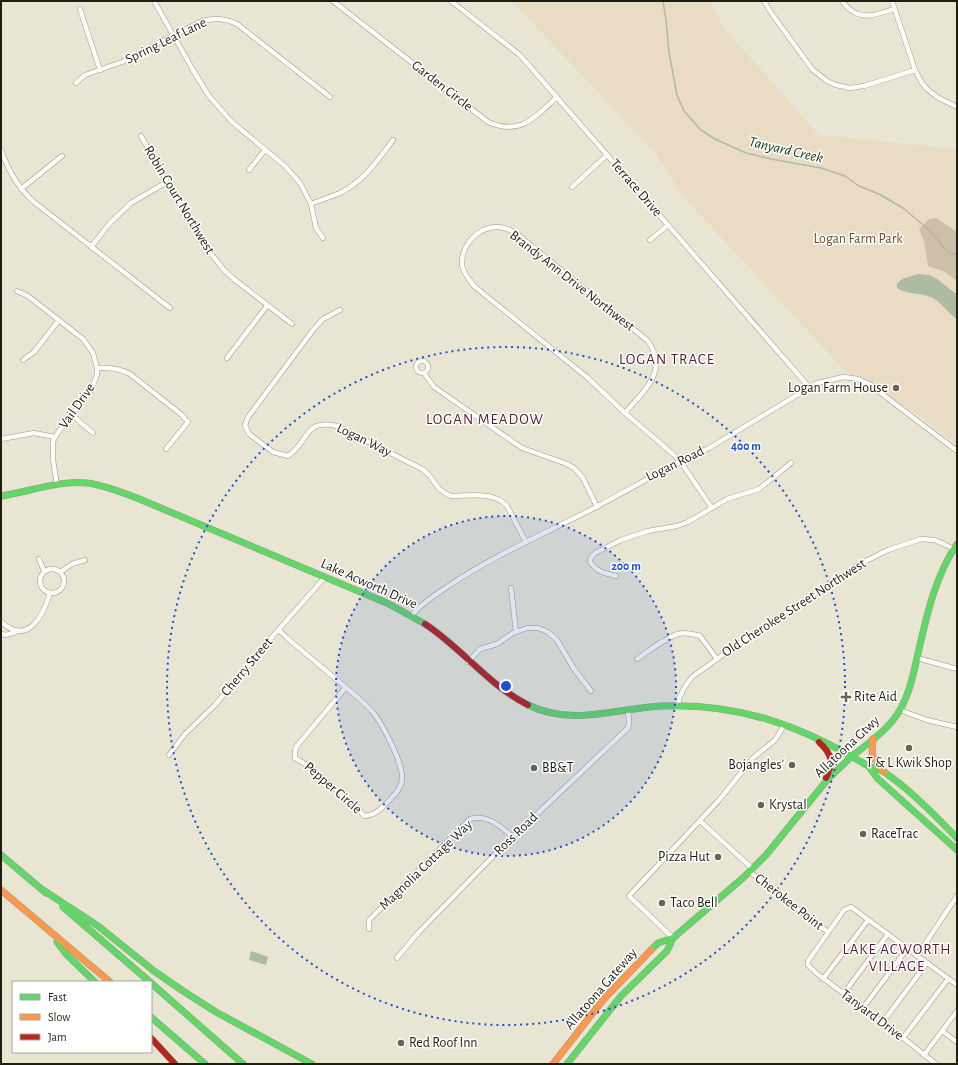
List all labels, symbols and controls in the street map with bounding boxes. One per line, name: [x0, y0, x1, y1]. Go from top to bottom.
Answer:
street label: Spring Leaf Lane: [123, 15, 209, 67]
street label: Garden Circle: [409, 58, 475, 114]
water label: Tanyard Creek: [747, 134, 825, 166]
street label: Robin Court Northwest: [141, 143, 217, 257]
street label: Terrace Drive: [607, 157, 665, 219]
street label: Brandy Ann Drive Northwest: [507, 228, 637, 334]
park label: Logan Farm Park: [813, 232, 903, 246]
district label: LOGAN TRACE: [619, 352, 715, 367]
street label: Vail Drive: [56, 381, 98, 431]
place label: Logan Farm House: [788, 381, 888, 395]
marker: Logan Farm House: [891, 383, 901, 393]
district label: LOGAN MEADOW: [426, 412, 544, 427]
street label: Logan Way: [334, 421, 394, 459]
text: 400 m: [731, 440, 761, 452]
street label: Logan Road: [644, 444, 706, 484]
street label: Lake Acworth Drive: [319, 556, 419, 612]
street label: Old Cherokee Street Northwest: [720, 556, 869, 660]
text: 200 m: [611, 560, 641, 572]
street label: Cherry Street: [219, 635, 276, 699]
centre of rings: [499, 679, 513, 693]
place label: Rite Aid: [854, 690, 897, 704]
marker: Rite Aid: [841, 692, 851, 702]
street label: Allatoona Gtwy: [812, 713, 882, 781]
marker: T & L Kwik Shop: [904, 743, 914, 753]
place label: T & L Kwik Shop: [866, 756, 952, 770]
place label: Bojangles': [728, 758, 784, 772]
street label: Pepper Circle: [302, 759, 364, 817]
marker: Bojangles': [787, 760, 797, 770]
place label: BB&T: [542, 761, 574, 775]
marker: BB&T: [529, 763, 539, 773]
place label: Krystal: [769, 798, 807, 812]
marker: Krystal: [756, 800, 766, 810]
street label: Ross Road: [491, 810, 541, 858]
street label: Magnolia Cottage Way: [377, 817, 475, 913]
place label: RaceTrac: [871, 827, 919, 841]
marker: RaceTrac: [858, 829, 868, 839]
place label: Pizza Hut: [658, 850, 711, 864]
marker: Pizza Hut: [713, 852, 723, 862]
street label: Cherokee Point: [752, 871, 826, 933]
place label: Taco Bell: [670, 896, 718, 910]
marker: Taco Bell: [657, 898, 667, 908]
district label: LAKE ACWORTH VILLAGE: [842, 942, 952, 974]
street label: Allatoona Gateway: [562, 946, 640, 1032]
legend: [12, 981, 152, 1053]
street label: Tanyard Drive: [838, 987, 906, 1043]
text: Fast: [48, 991, 67, 1003]
text: Slow: [48, 1011, 70, 1023]
text: Jam: [48, 1031, 67, 1043]
place label: Red Roof Inn: [409, 1036, 478, 1050]
marker: Red Roof Inn: [396, 1038, 406, 1048]

